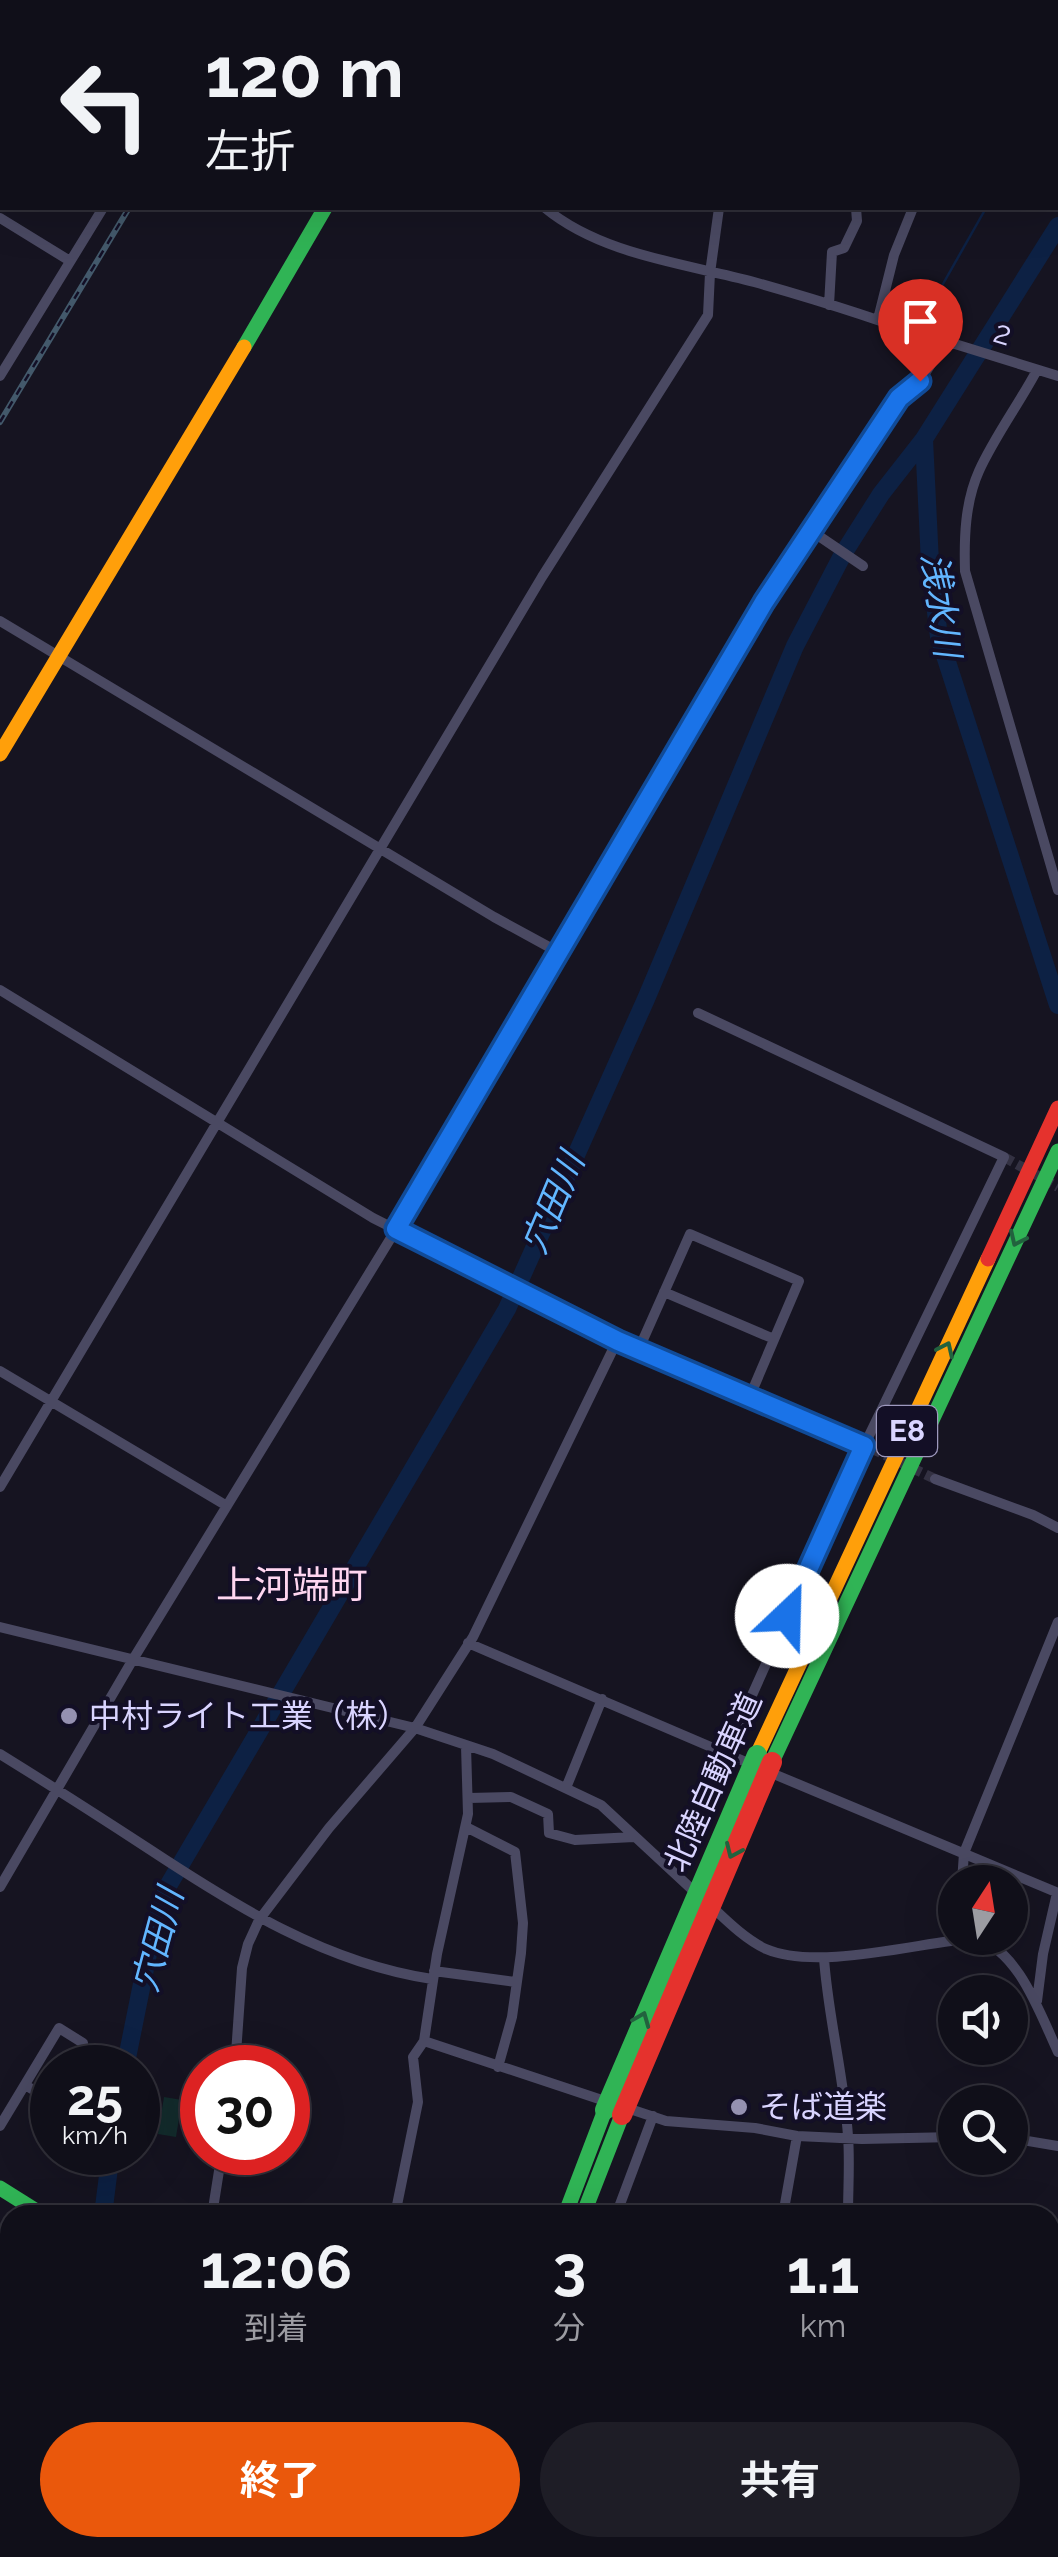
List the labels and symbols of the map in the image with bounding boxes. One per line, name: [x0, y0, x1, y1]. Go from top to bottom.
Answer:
pin: [878, 279, 963, 382]
street label: 2: [990, 312, 1017, 353]
water label: 浅水川: [914, 550, 970, 664]
water label: 穴田川: [513, 1143, 593, 1259]
one-way arrow: [1009, 1229, 1029, 1247]
one-way arrow: [933, 1341, 953, 1359]
road number: E8: [877, 1406, 937, 1456]
district label: 上河端町: [216, 1562, 368, 1607]
position arrow: [735, 1564, 839, 1668]
street label: 北陸自動車道: [657, 1687, 768, 1877]
place label: 中村ライト工業（株）: [89, 1697, 409, 1734]
marker: 中村ライト工業（株）: [58, 1705, 80, 1727]
one-way arrow: [725, 1841, 745, 1859]
north arrow: [938, 1865, 1028, 1955]
water label: 穴田川: [124, 1880, 192, 1996]
one-way arrow: [630, 2011, 650, 2029]
speed limit sign: 30: [180, 2045, 310, 2175]
place label: そば道楽: [759, 2088, 887, 2125]
marker: そば道楽: [728, 2096, 750, 2118]

